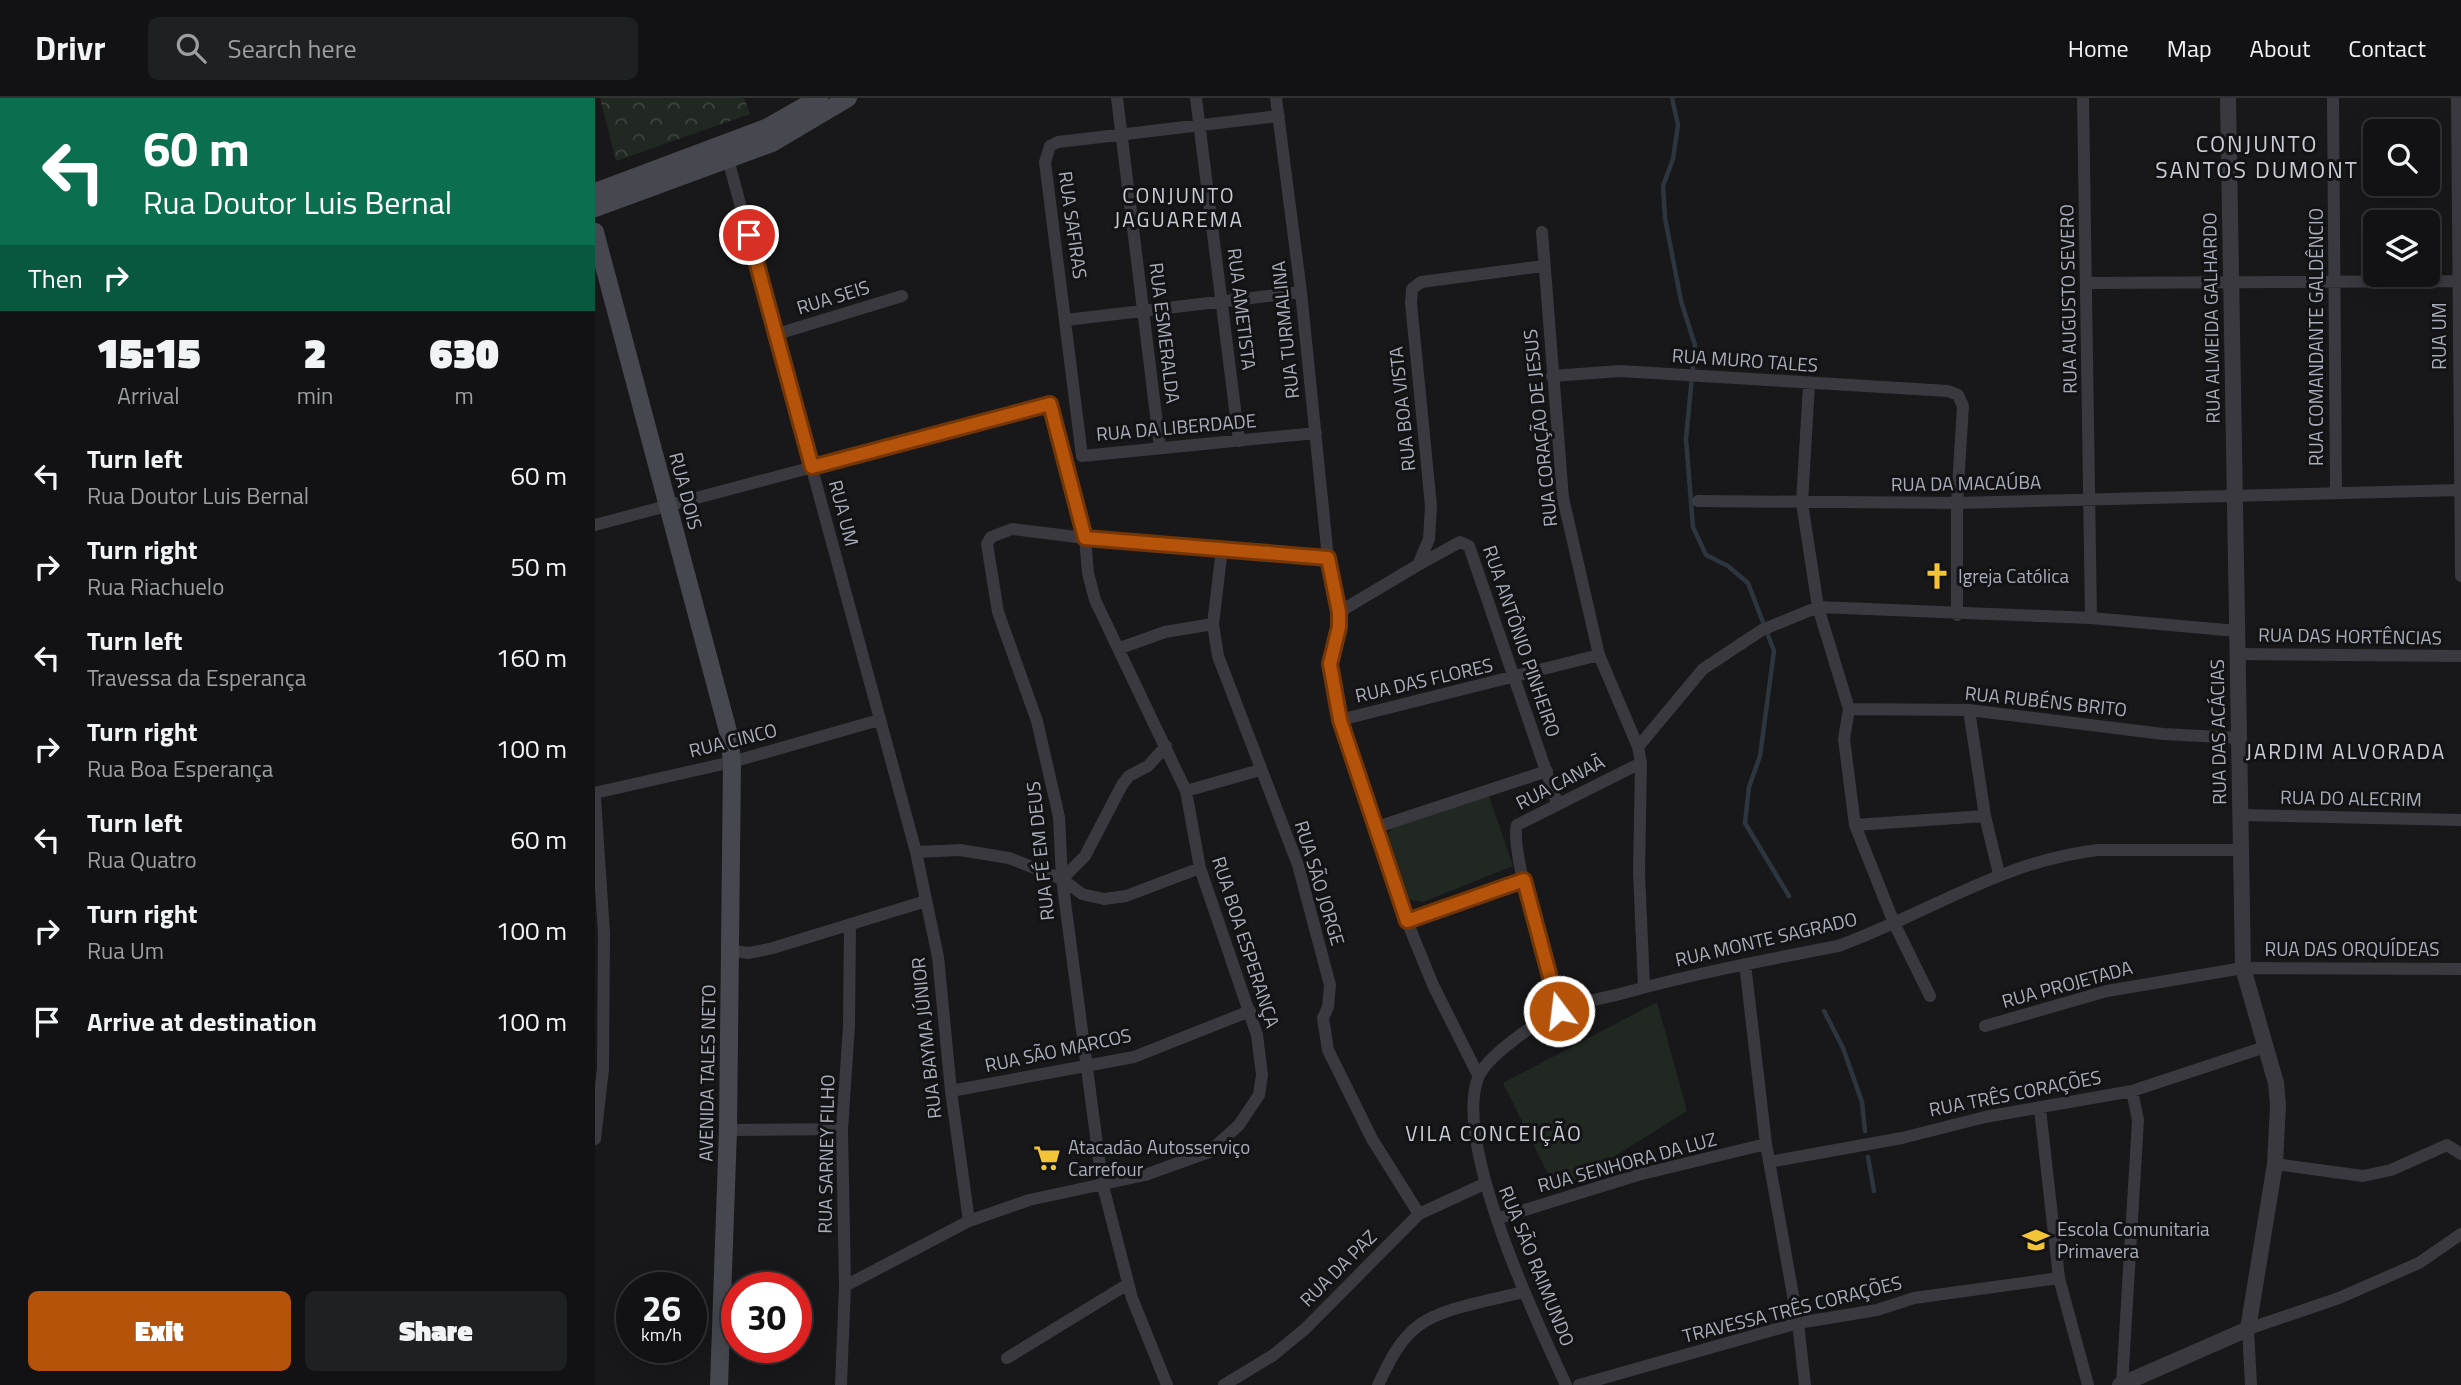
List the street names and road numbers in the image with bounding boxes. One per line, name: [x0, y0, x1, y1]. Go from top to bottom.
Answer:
street label: RUA SAFIRAS: [1052, 169, 1095, 281]
street label: RUA AUGUSTO SEVERO: [2051, 204, 2084, 394]
street label: RUA COMANDANTE GALDÊNCIO: [2301, 208, 2330, 466]
street label: RUA ALMEIDA GALHARDO: [2194, 212, 2227, 424]
street label: RUA AMETISTA: [1221, 246, 1264, 371]
street label: RUA TURMALINA: [1263, 260, 1306, 400]
street label: RUA ESMERALDA: [1142, 261, 1189, 405]
street label: RUA SEIS: [793, 272, 873, 321]
street label: RUA UM: [2424, 302, 2453, 370]
street label: RUA CORAÇÃO DE JESUS: [1515, 328, 1564, 528]
street label: RUA MURO TALES: [1671, 340, 1819, 379]
street label: RUA BOA VISTA: [1381, 345, 1422, 473]
street label: RUA DA LIBERDADE: [1095, 405, 1257, 448]
street label: RUA DOIS: [662, 449, 711, 533]
street label: RUA DA MACAÚBA: [1891, 467, 2041, 498]
street label: RUA UM: [822, 477, 867, 549]
street label: RUA ANTÔNIO PINHEIRO: [1476, 541, 1569, 741]
street label: RUA DAS HORTÊNCIAS: [2258, 619, 2442, 652]
street label: RUA DAS FLORES: [1352, 650, 1496, 709]
street label: RUA DAS ACÁCIAS: [2202, 659, 2233, 805]
street label: RUA RUBÉNS BRITO: [1963, 678, 2129, 723]
street label: RUA CINCO: [686, 715, 780, 764]
street label: RUA CANAÃ: [1510, 747, 1609, 816]
street label: RUA FÉ EM DEUS: [1018, 780, 1061, 922]
street label: RUA DO ALECRIM: [2280, 782, 2422, 813]
street label: RUA SÃO JORGE: [1288, 817, 1353, 949]
street label: RUA BOA ESPERANÇA: [1205, 852, 1288, 1031]
street label: RUA MONTE SAGRADO: [1672, 903, 1860, 974]
street label: RUA DAS ORQUÍDEAS: [2265, 934, 2439, 963]
street label: RUA PROJETADA: [1998, 952, 2135, 1015]
street label: RUA BAYMA JÚNIOR: [903, 956, 948, 1120]
street label: AVENIDA TALES NETO: [690, 984, 723, 1162]
street label: RUA SÃO MARCOS: [982, 1020, 1134, 1079]
street label: RUA TRÊS CORAÇÕES: [1926, 1062, 2103, 1123]
street label: RUA SARNEY FILHO: [810, 1074, 841, 1234]
street label: RUA SENHORA DA LUZ: [1534, 1124, 1720, 1199]
street label: RUA SÃO RAIMUNDO: [1492, 1181, 1583, 1350]
street label: RUA DA PAZ: [1292, 1222, 1383, 1313]
street label: TRAVESSA TRÊS CORAÇÕES: [1679, 1267, 1905, 1350]

